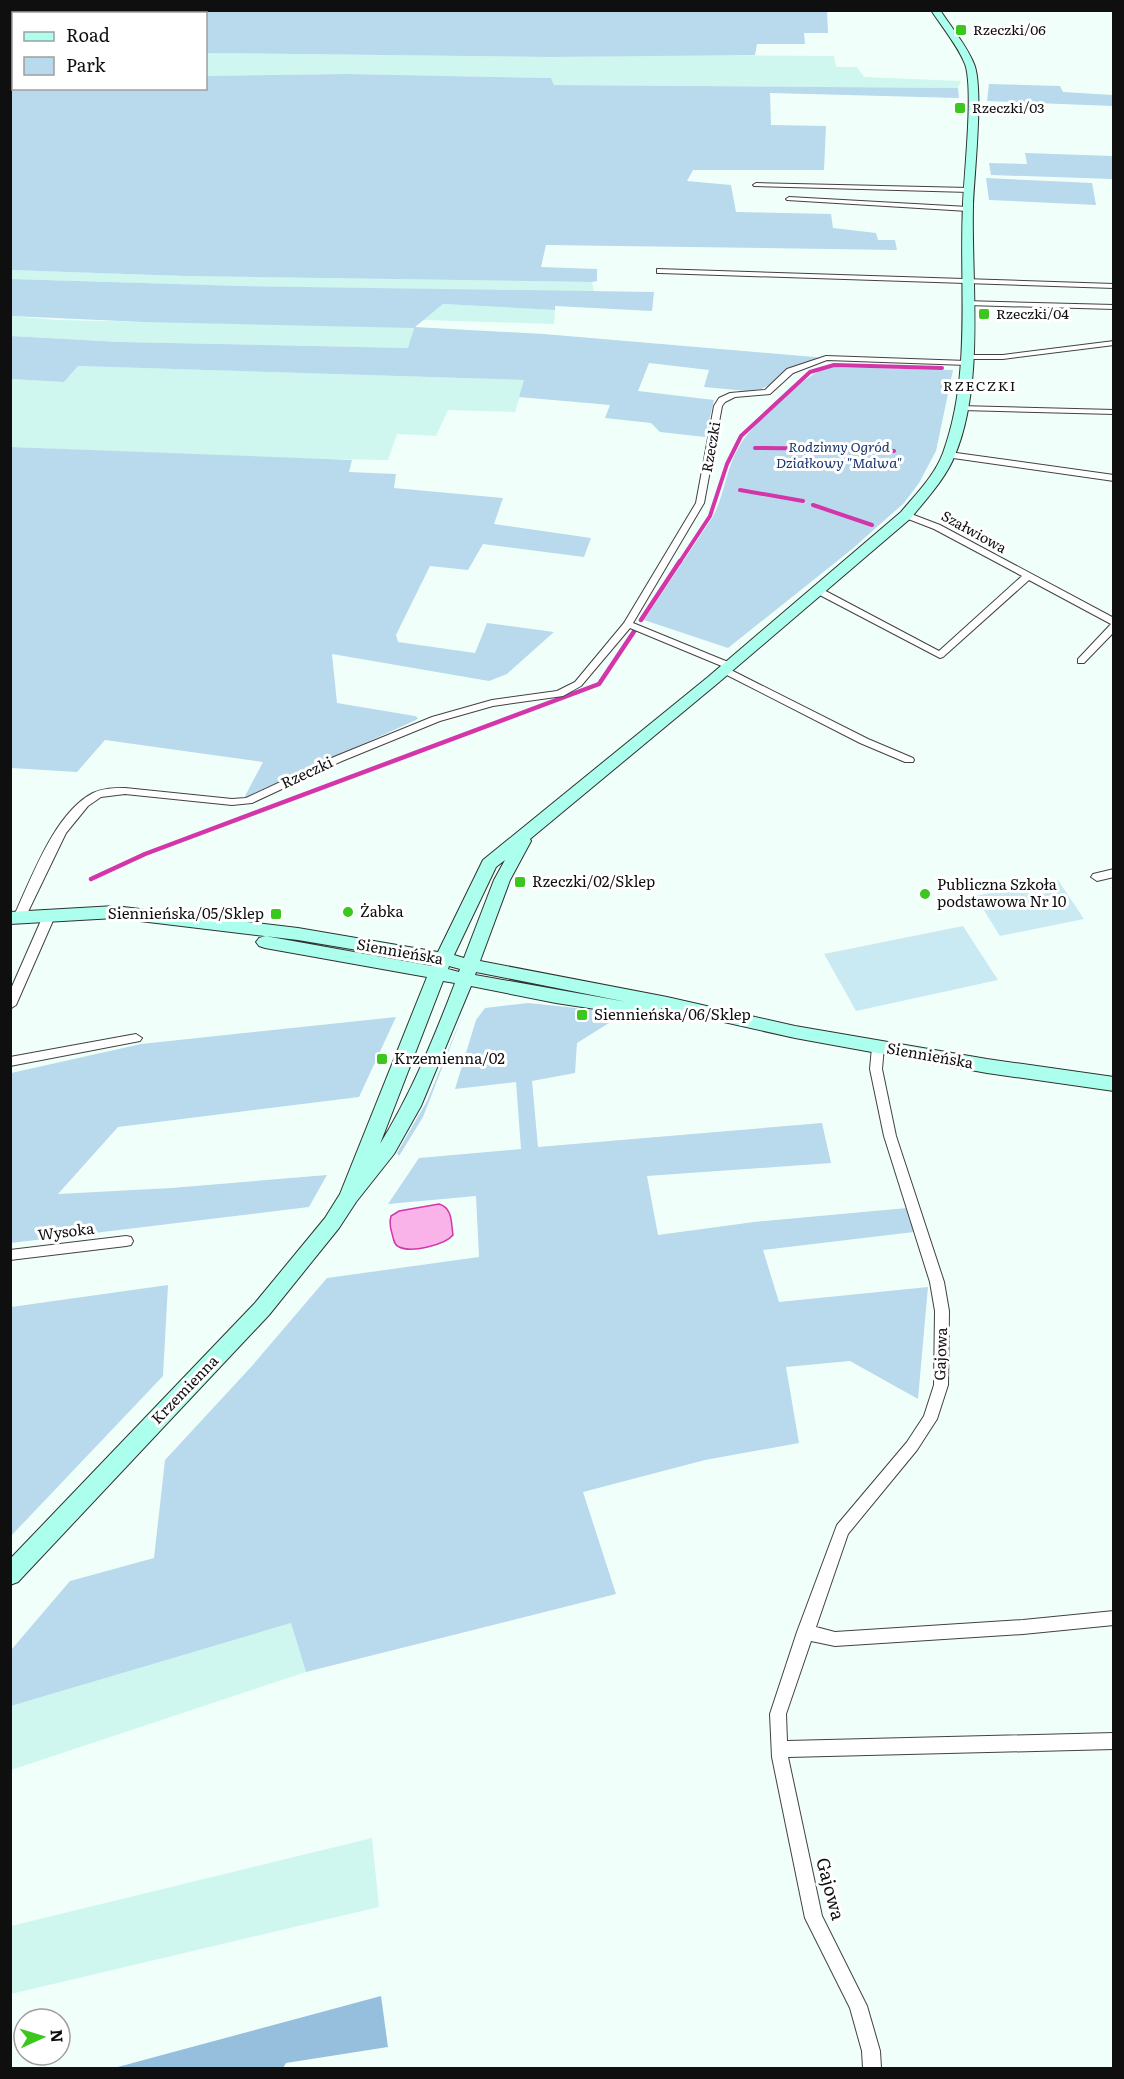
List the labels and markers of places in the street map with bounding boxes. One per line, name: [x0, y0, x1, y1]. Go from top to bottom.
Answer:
place label: Rzeczki/06: [973, 19, 1046, 39]
marker: Rzeczki/06: [954, 23, 968, 37]
place label: Rzeczki/03: [972, 97, 1045, 117]
marker: Rzeczki/03: [953, 101, 967, 115]
place label: Rzeczki/04: [996, 303, 1069, 323]
marker: Rzeczki/04: [977, 307, 991, 321]
place label: Rzeczki/02/Sklep: [532, 869, 655, 892]
place label: Publiczna Szkoła podstawowa Nr 10: [937, 872, 1067, 912]
marker: Rzeczki/02/Sklep: [513, 875, 527, 889]
marker: Publiczna Szkoła podstawowa Nr 10: [918, 887, 932, 901]
place label: Żabka: [360, 899, 405, 922]
place label: Siennieńska/05/Sklep: [108, 901, 264, 924]
marker: Żabka: [341, 905, 355, 919]
marker: Siennieńska/05/Sklep: [269, 907, 283, 921]
place label: Siennieńska/06/Sklep: [594, 1002, 751, 1025]
marker: Siennieńska/06/Sklep: [575, 1008, 589, 1022]
place label: Krzemienna/02: [394, 1046, 505, 1069]
marker: Krzemienna/02: [375, 1052, 389, 1066]

